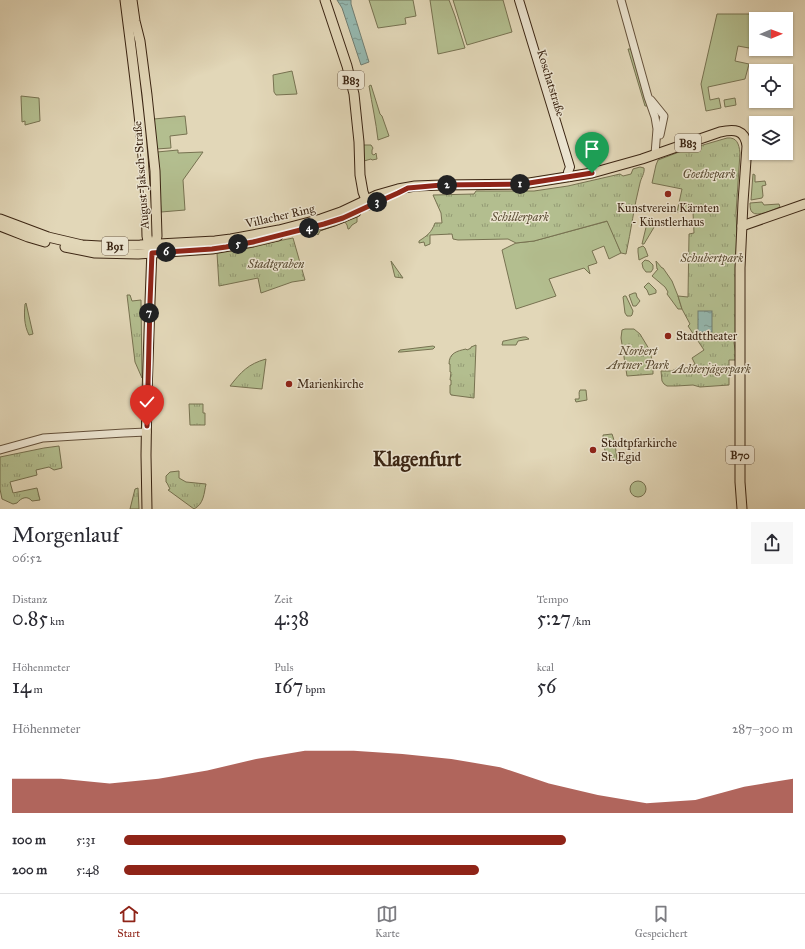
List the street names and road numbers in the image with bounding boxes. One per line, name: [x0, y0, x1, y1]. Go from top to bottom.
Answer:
street label: Koschatstraße: [534, 48, 568, 118]
road number: B83: [338, 71, 364, 89]
street label: August-Jaksch-Straße: [130, 120, 153, 230]
road number: B83: [675, 134, 701, 152]
street label: Villacher Ring: [243, 201, 317, 232]
road number: B91: [102, 237, 128, 255]
road number: B70: [726, 446, 754, 464]

